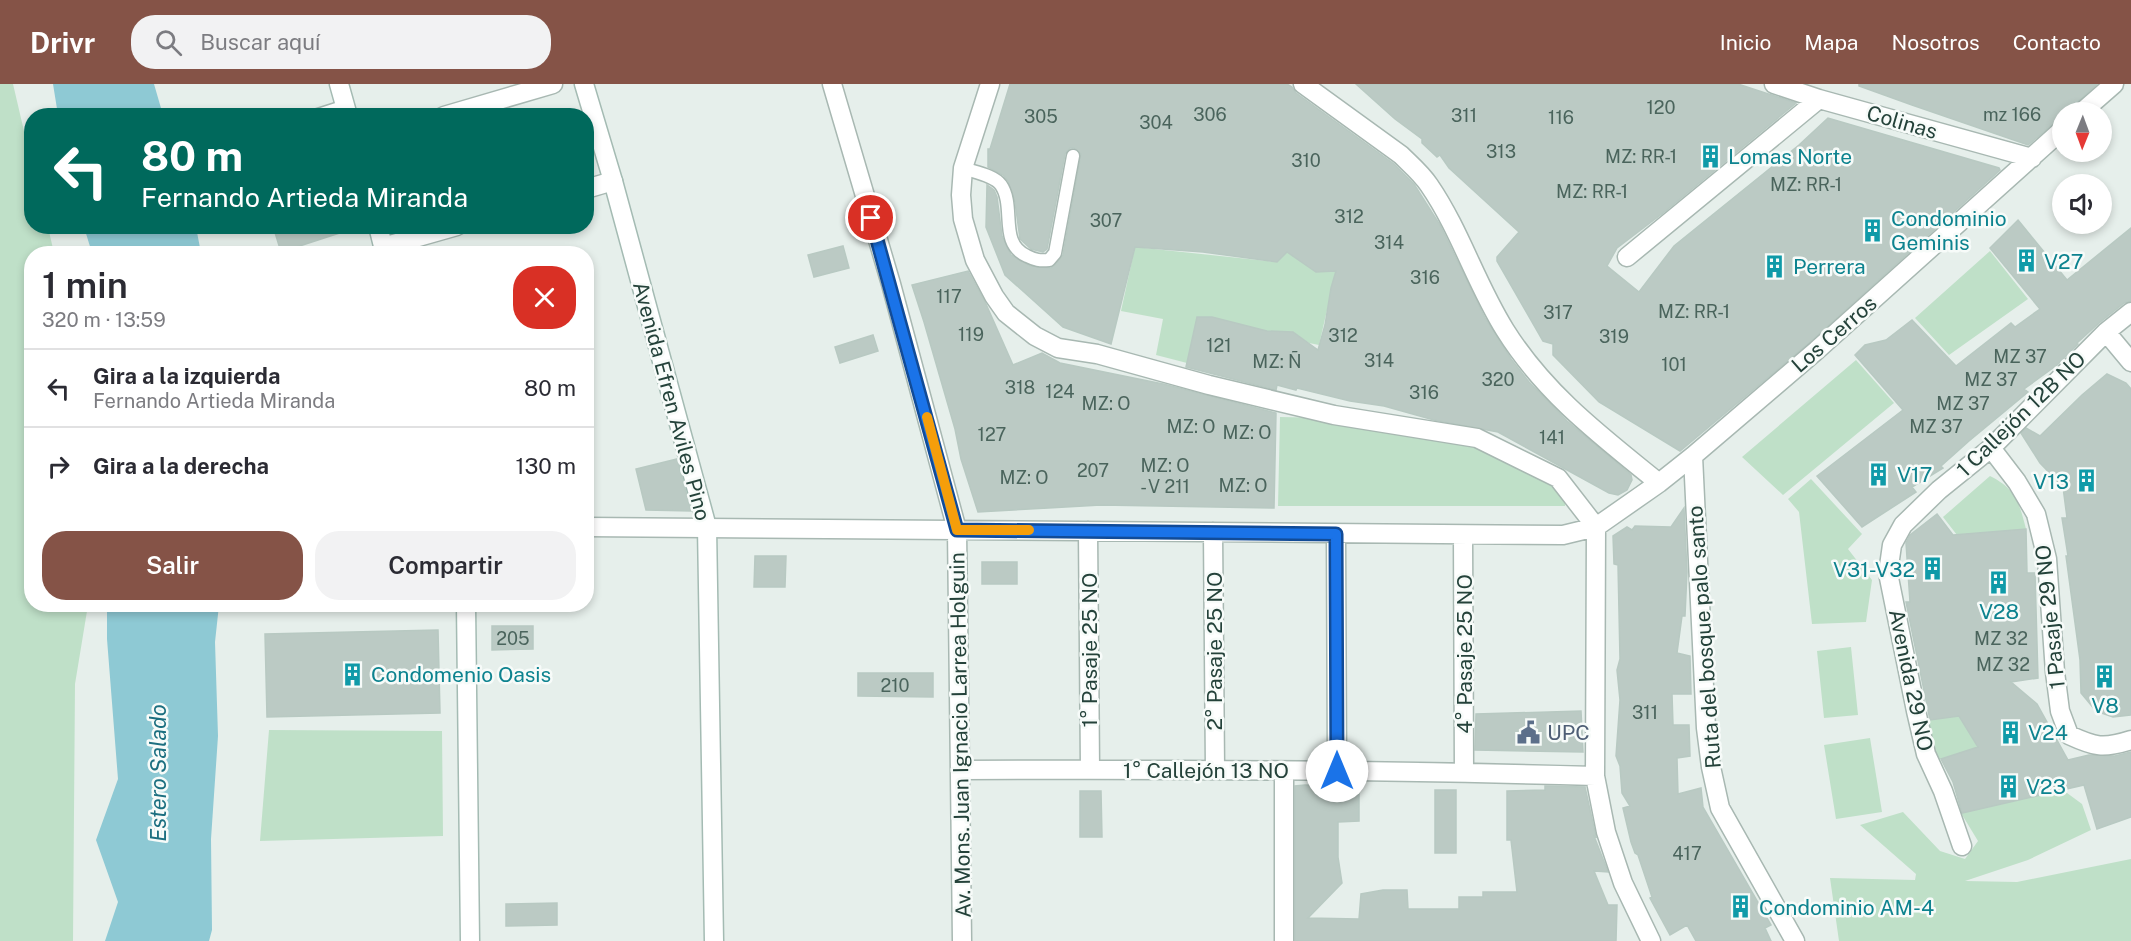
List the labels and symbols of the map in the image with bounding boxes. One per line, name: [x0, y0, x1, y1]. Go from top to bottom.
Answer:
house number: 120: [1646, 97, 1676, 118]
street label: Colinas: [1864, 100, 1940, 144]
north arrow: [2052, 102, 2112, 162]
house number: 306: [1193, 104, 1227, 125]
house number: mz 166: [1983, 104, 2041, 125]
house number: 311: [1451, 105, 1477, 126]
house number: 305: [1024, 106, 1058, 127]
house number: 116: [1548, 107, 1574, 128]
house number: 304: [1139, 112, 1173, 133]
house number: 313: [1486, 141, 1516, 162]
building icon: Lomas Norte: [1697, 143, 1723, 169]
place label: Lomas Norte: [1728, 144, 1852, 169]
house number: MZ: RR-1: [1605, 146, 1677, 167]
house number: 310: [1291, 150, 1321, 171]
house number: MZ: RR-1: [1770, 174, 1842, 195]
house number: MZ: RR-1: [1556, 181, 1628, 202]
pin: [845, 192, 896, 243]
house number: 312: [1334, 206, 1364, 227]
place label: Condominio Geminis: [1891, 206, 2007, 255]
house number: 307: [1090, 210, 1122, 231]
building icon: Condominio Geminis: [1860, 217, 1886, 243]
house number: 314: [1374, 232, 1404, 253]
building icon: V27: [2013, 248, 2039, 274]
place label: V27: [2044, 249, 2083, 274]
building icon: Perrera: [1762, 253, 1788, 279]
place label: Perrera: [1793, 254, 1866, 279]
house number: 316: [1410, 267, 1440, 288]
street label: Avenida Efren Aviles Pino: [628, 279, 716, 523]
house number: 117: [936, 286, 962, 307]
street label: Los Cerros: [1786, 290, 1882, 378]
house number: MZ: RR-1: [1658, 301, 1730, 322]
house number: 317: [1543, 302, 1573, 323]
house number: 119: [958, 324, 984, 345]
house number: 312: [1328, 325, 1358, 346]
house number: 319: [1599, 326, 1629, 347]
house number: 121: [1206, 335, 1232, 356]
street label: 1 Callejón 12B NO: [1951, 346, 2091, 482]
house number: MZ 37: [1993, 346, 2047, 367]
house number: MZ: Ñ: [1252, 350, 1302, 372]
house number: 314: [1364, 350, 1394, 371]
house number: 101: [1661, 354, 1687, 375]
house number: 320: [1481, 369, 1515, 390]
house number: MZ 37: [1964, 369, 2018, 390]
house number: 318: [1005, 377, 1035, 398]
house number: 124: [1045, 381, 1075, 402]
house number: 316: [1409, 382, 1439, 403]
house number: MZ: O: [1082, 393, 1130, 414]
house number: MZ 37: [1936, 393, 1990, 414]
house number: MZ: O: [1167, 416, 1215, 437]
house number: MZ 37: [1909, 416, 1963, 437]
house number: MZ: O: [1223, 422, 1271, 443]
house number: 127: [978, 424, 1006, 445]
house number: 141: [1539, 427, 1565, 448]
house number: MZ: O - V 211: [1140, 455, 1190, 497]
house number: 207: [1077, 460, 1109, 481]
building icon: V17: [1866, 461, 1892, 487]
place label: V17: [1897, 462, 1932, 487]
house number: MZ: O: [1000, 467, 1048, 488]
building icon: V13: [2074, 468, 2100, 494]
place label: V13: [2033, 469, 2069, 494]
house number: MZ: O: [1219, 475, 1267, 496]
street label: Ruta del bosque palo santo: [1682, 505, 1726, 769]
street label: 1 Pasaje 29 NO: [2030, 544, 2070, 690]
street label: Av. Mons. Juan Ignacio Larrea Holguin: [944, 552, 976, 918]
building icon: V31-V32: [1920, 556, 1946, 582]
place label: V31-V32: [1833, 557, 1915, 582]
building icon: V28: [1986, 570, 2012, 596]
street label: 1° Pasaje 25 NO: [1077, 572, 1102, 728]
street label: 2° Pasaje 25 NO: [1202, 572, 1227, 730]
street label: 4° Pasaje 25 NO: [1452, 574, 1477, 734]
place label: V28: [1979, 599, 2019, 624]
street label: Avenida 29 NO: [1884, 607, 1938, 753]
house number: 205: [496, 628, 530, 649]
house number: MZ 32: [1974, 628, 2028, 649]
house number: MZ 32: [1976, 654, 2030, 675]
building icon: Condomenio Oasis: [340, 661, 366, 687]
place label: Condomenio Oasis: [371, 662, 551, 687]
building icon: V8: [2092, 664, 2118, 690]
house number: 210: [880, 675, 910, 696]
place label: V8: [2091, 693, 2119, 718]
house number: 311: [1632, 702, 1658, 723]
water label: Estero Salado: [145, 704, 171, 842]
public building icon: UPC: [1516, 719, 1542, 745]
building icon: V24: [1997, 719, 2023, 745]
place label: UPC: [1547, 720, 1590, 745]
place label: V24: [2028, 720, 2068, 745]
position arrow: [1305, 739, 1369, 803]
street label: 1° Callejón 13 NO: [1123, 758, 1289, 783]
building icon: V23: [1995, 773, 2021, 799]
place label: V23: [2026, 774, 2066, 799]
house number: 417: [1672, 843, 1702, 864]
building icon: Condominio AM-4: [1728, 894, 1754, 920]
place label: Condominio AM-4: [1759, 895, 1934, 920]

